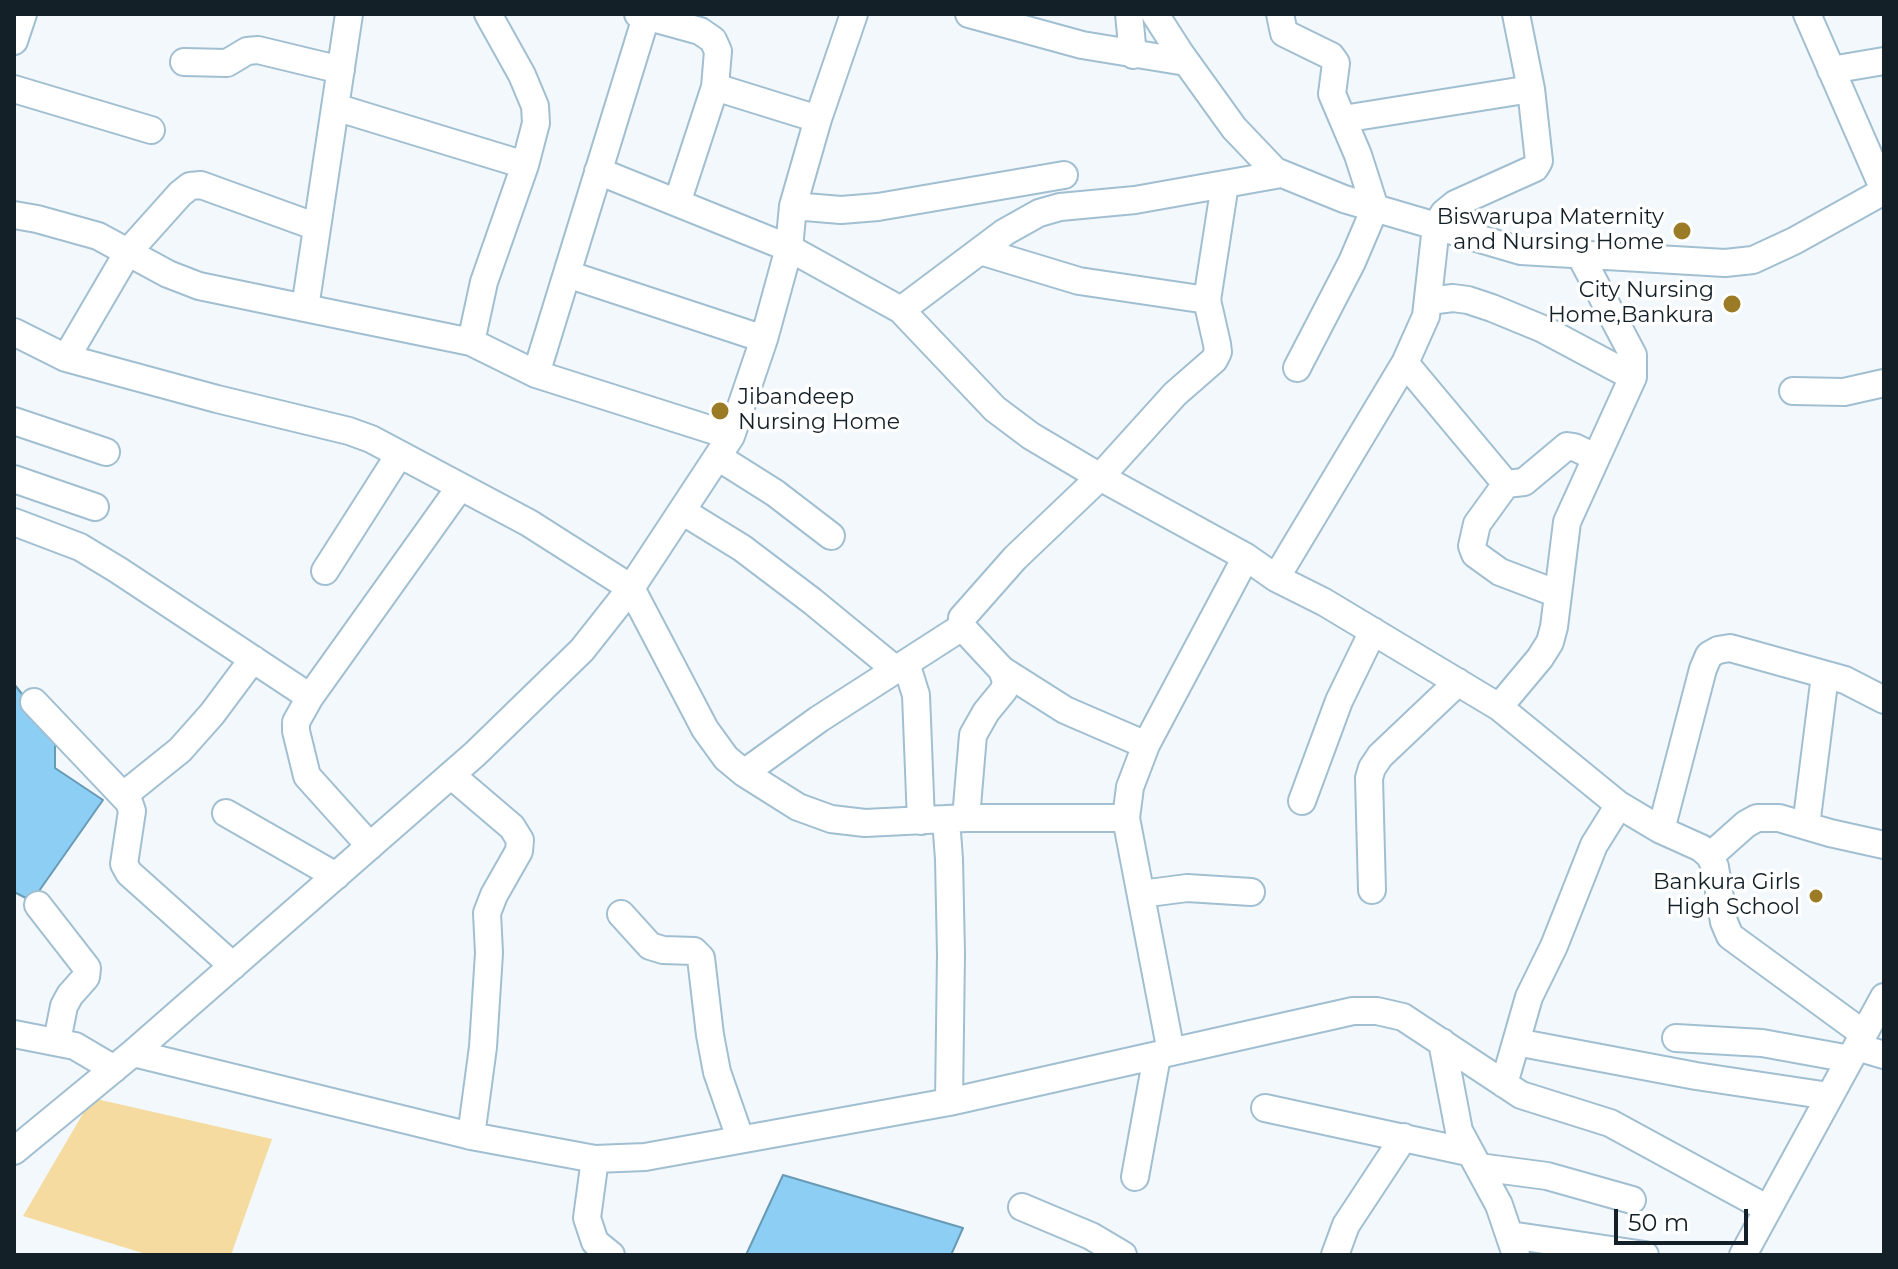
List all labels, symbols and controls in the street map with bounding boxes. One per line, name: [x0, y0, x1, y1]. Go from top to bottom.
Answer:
place label: Biswarupa Maternity and Nursing Home: [1437, 205, 1664, 256]
marker: Biswarupa Maternity and Nursing Home: [1671, 220, 1693, 242]
place label: City Nursing Home,Bankura: [1548, 278, 1714, 330]
marker: City Nursing Home,Bankura: [1721, 293, 1743, 315]
place label: Jibandeep Nursing Home: [738, 385, 900, 436]
marker: Jibandeep Nursing Home: [709, 400, 731, 422]
place label: Bankura Girls High School: [1653, 870, 1800, 922]
marker: Bankura Girls High School: [1807, 887, 1825, 905]
scale bar: [1618, 1193, 1752, 1243]
text: 50 m: [1628, 1208, 1689, 1237]

